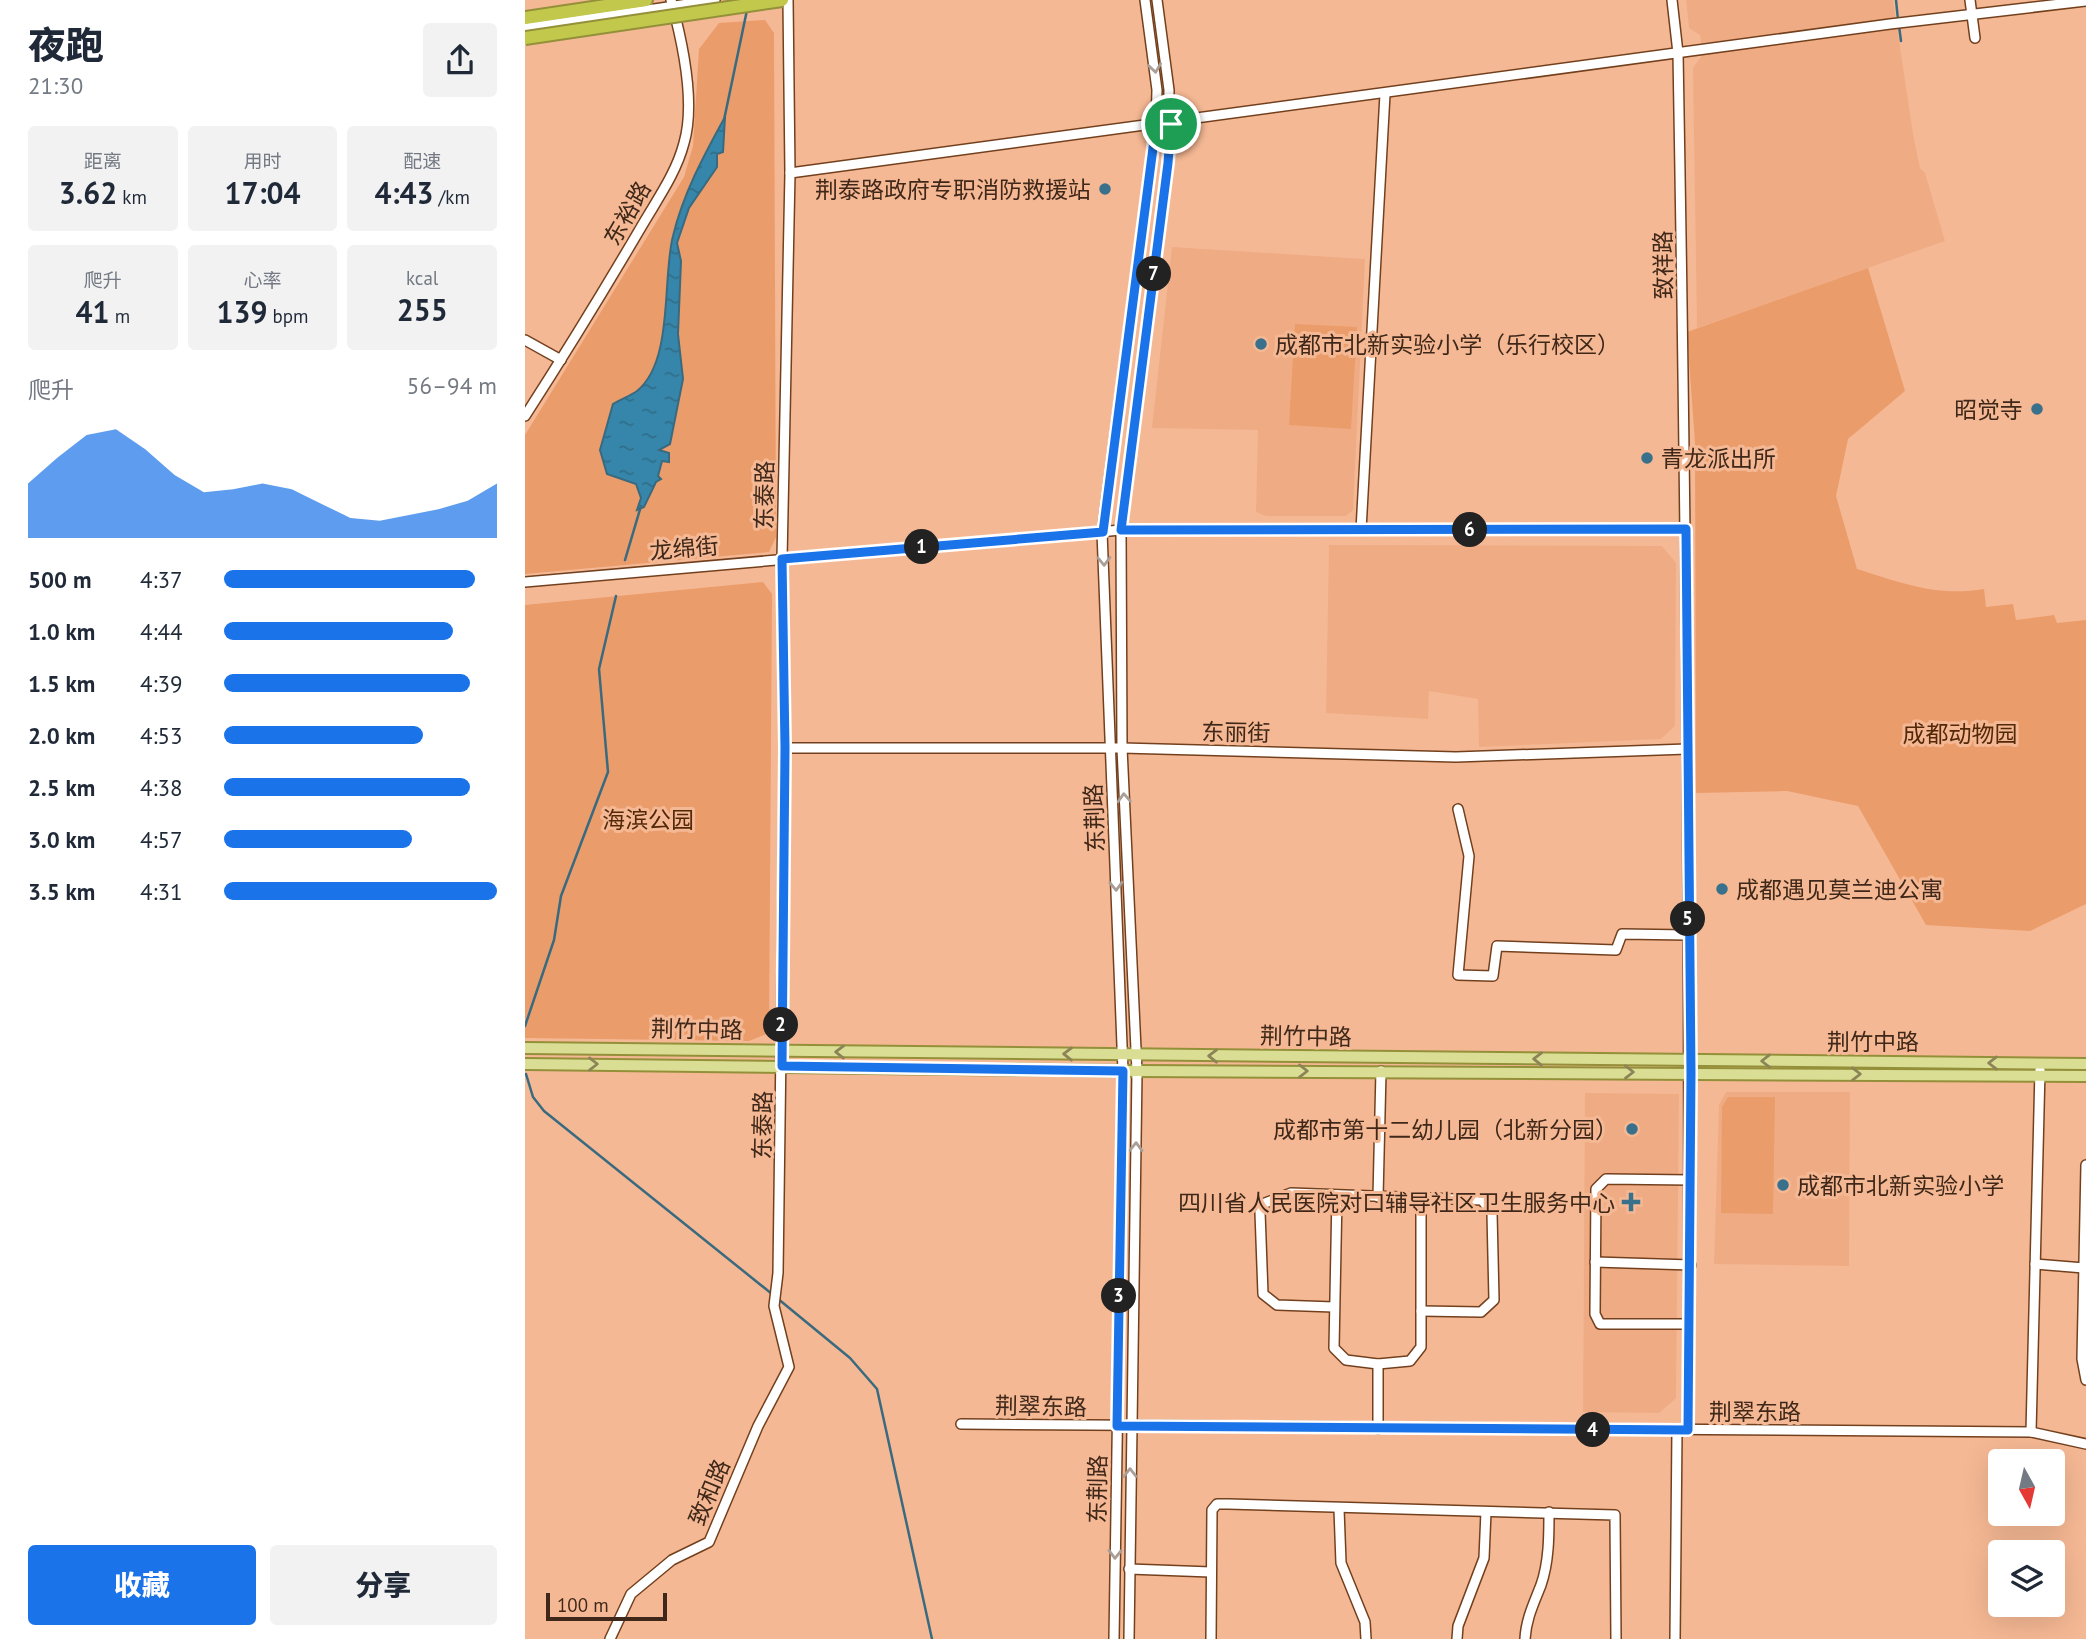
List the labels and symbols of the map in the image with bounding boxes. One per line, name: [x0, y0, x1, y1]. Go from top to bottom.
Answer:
one-way arrow: [1147, 62, 1162, 74]
pin: [1141, 94, 1201, 154]
place label: 荆泰路政府专职消防救援站: [815, 175, 1091, 204]
street label: 东裕路: [597, 176, 657, 250]
marker: 荆泰路政府专职消防救援站: [1097, 181, 1113, 197]
street label: 致祥路: [1648, 230, 1678, 300]
pin: 7: [1137, 256, 1171, 292]
place label: 成都市北新实验小学（乐行校区）: [1275, 330, 1620, 359]
marker: 成都市北新实验小学（乐行校区）: [1253, 336, 1269, 352]
place label: 昭觉寺: [1954, 395, 2023, 424]
marker: 昭觉寺: [2029, 401, 2045, 417]
place label: 青龙派出所: [1661, 444, 1776, 473]
marker: 青龙派出所: [1639, 450, 1655, 466]
street label: 东泰路: [749, 460, 779, 530]
pin: 6: [1453, 512, 1487, 548]
pin: 1: [905, 530, 939, 564]
street label: 龙绵街: [648, 531, 720, 565]
one-way arrow: [1096, 556, 1111, 567]
street label: 东丽街: [1201, 717, 1271, 747]
park label: 成都动物园: [1903, 719, 2018, 748]
street label: 东荆路: [1078, 783, 1110, 853]
one-way arrow: [1117, 792, 1132, 803]
park label: 海滨公园: [602, 805, 694, 834]
place label: 成都遇见莫兰迪公寓: [1736, 875, 1943, 904]
one-way arrow: [1108, 881, 1124, 892]
marker: 成都遇见莫兰迪公寓: [1714, 881, 1730, 897]
pin: 5: [1671, 902, 1705, 936]
pin: 2: [763, 1007, 799, 1042]
street label: 荆竹中路: [651, 1014, 743, 1044]
street label: 荆竹中路: [1260, 1021, 1352, 1051]
street label: 荆竹中路: [1827, 1027, 1919, 1056]
one-way arrow: [835, 1044, 845, 1060]
one-way arrow: [1062, 1046, 1073, 1062]
one-way arrow: [1207, 1048, 1218, 1063]
one-way arrow: [1533, 1051, 1543, 1067]
one-way arrow: [1760, 1054, 1771, 1069]
one-way arrow: [1988, 1055, 1998, 1071]
one-way arrow: [588, 1056, 599, 1072]
one-way arrow: [1298, 1063, 1309, 1079]
one-way arrow: [1623, 1065, 1634, 1080]
one-way arrow: [1851, 1066, 1862, 1082]
street label: 东泰路: [747, 1090, 777, 1160]
place label: 成都市第十二幼儿园（北新分园）: [1273, 1115, 1618, 1144]
marker: 成都市第十二幼儿园（北新分园）: [1624, 1121, 1640, 1137]
one-way arrow: [1128, 1142, 1143, 1153]
place label: 成都市北新实验小学: [1797, 1171, 2004, 1200]
marker: 成都市北新实验小学: [1775, 1177, 1791, 1193]
place label: 四川省人民医院对口辅导社区卫生服务中心: [1178, 1188, 1615, 1217]
marker: 四川省人民医院对口辅导社区卫生服务中心: [1621, 1192, 1641, 1212]
pin: 3: [1101, 1278, 1137, 1314]
street label: 荆翠东路: [995, 1391, 1087, 1421]
street label: 荆翠东路: [1709, 1397, 1801, 1426]
pin: 4: [1575, 1412, 1611, 1448]
north arrow: [1988, 1449, 2065, 1526]
street label: 东荆路: [1082, 1454, 1112, 1524]
street label: 致和路: [682, 1455, 736, 1529]
one-way arrow: [1122, 1467, 1138, 1478]
one-way arrow: [1108, 1549, 1123, 1560]
scale bar: [546, 1590, 667, 1622]

